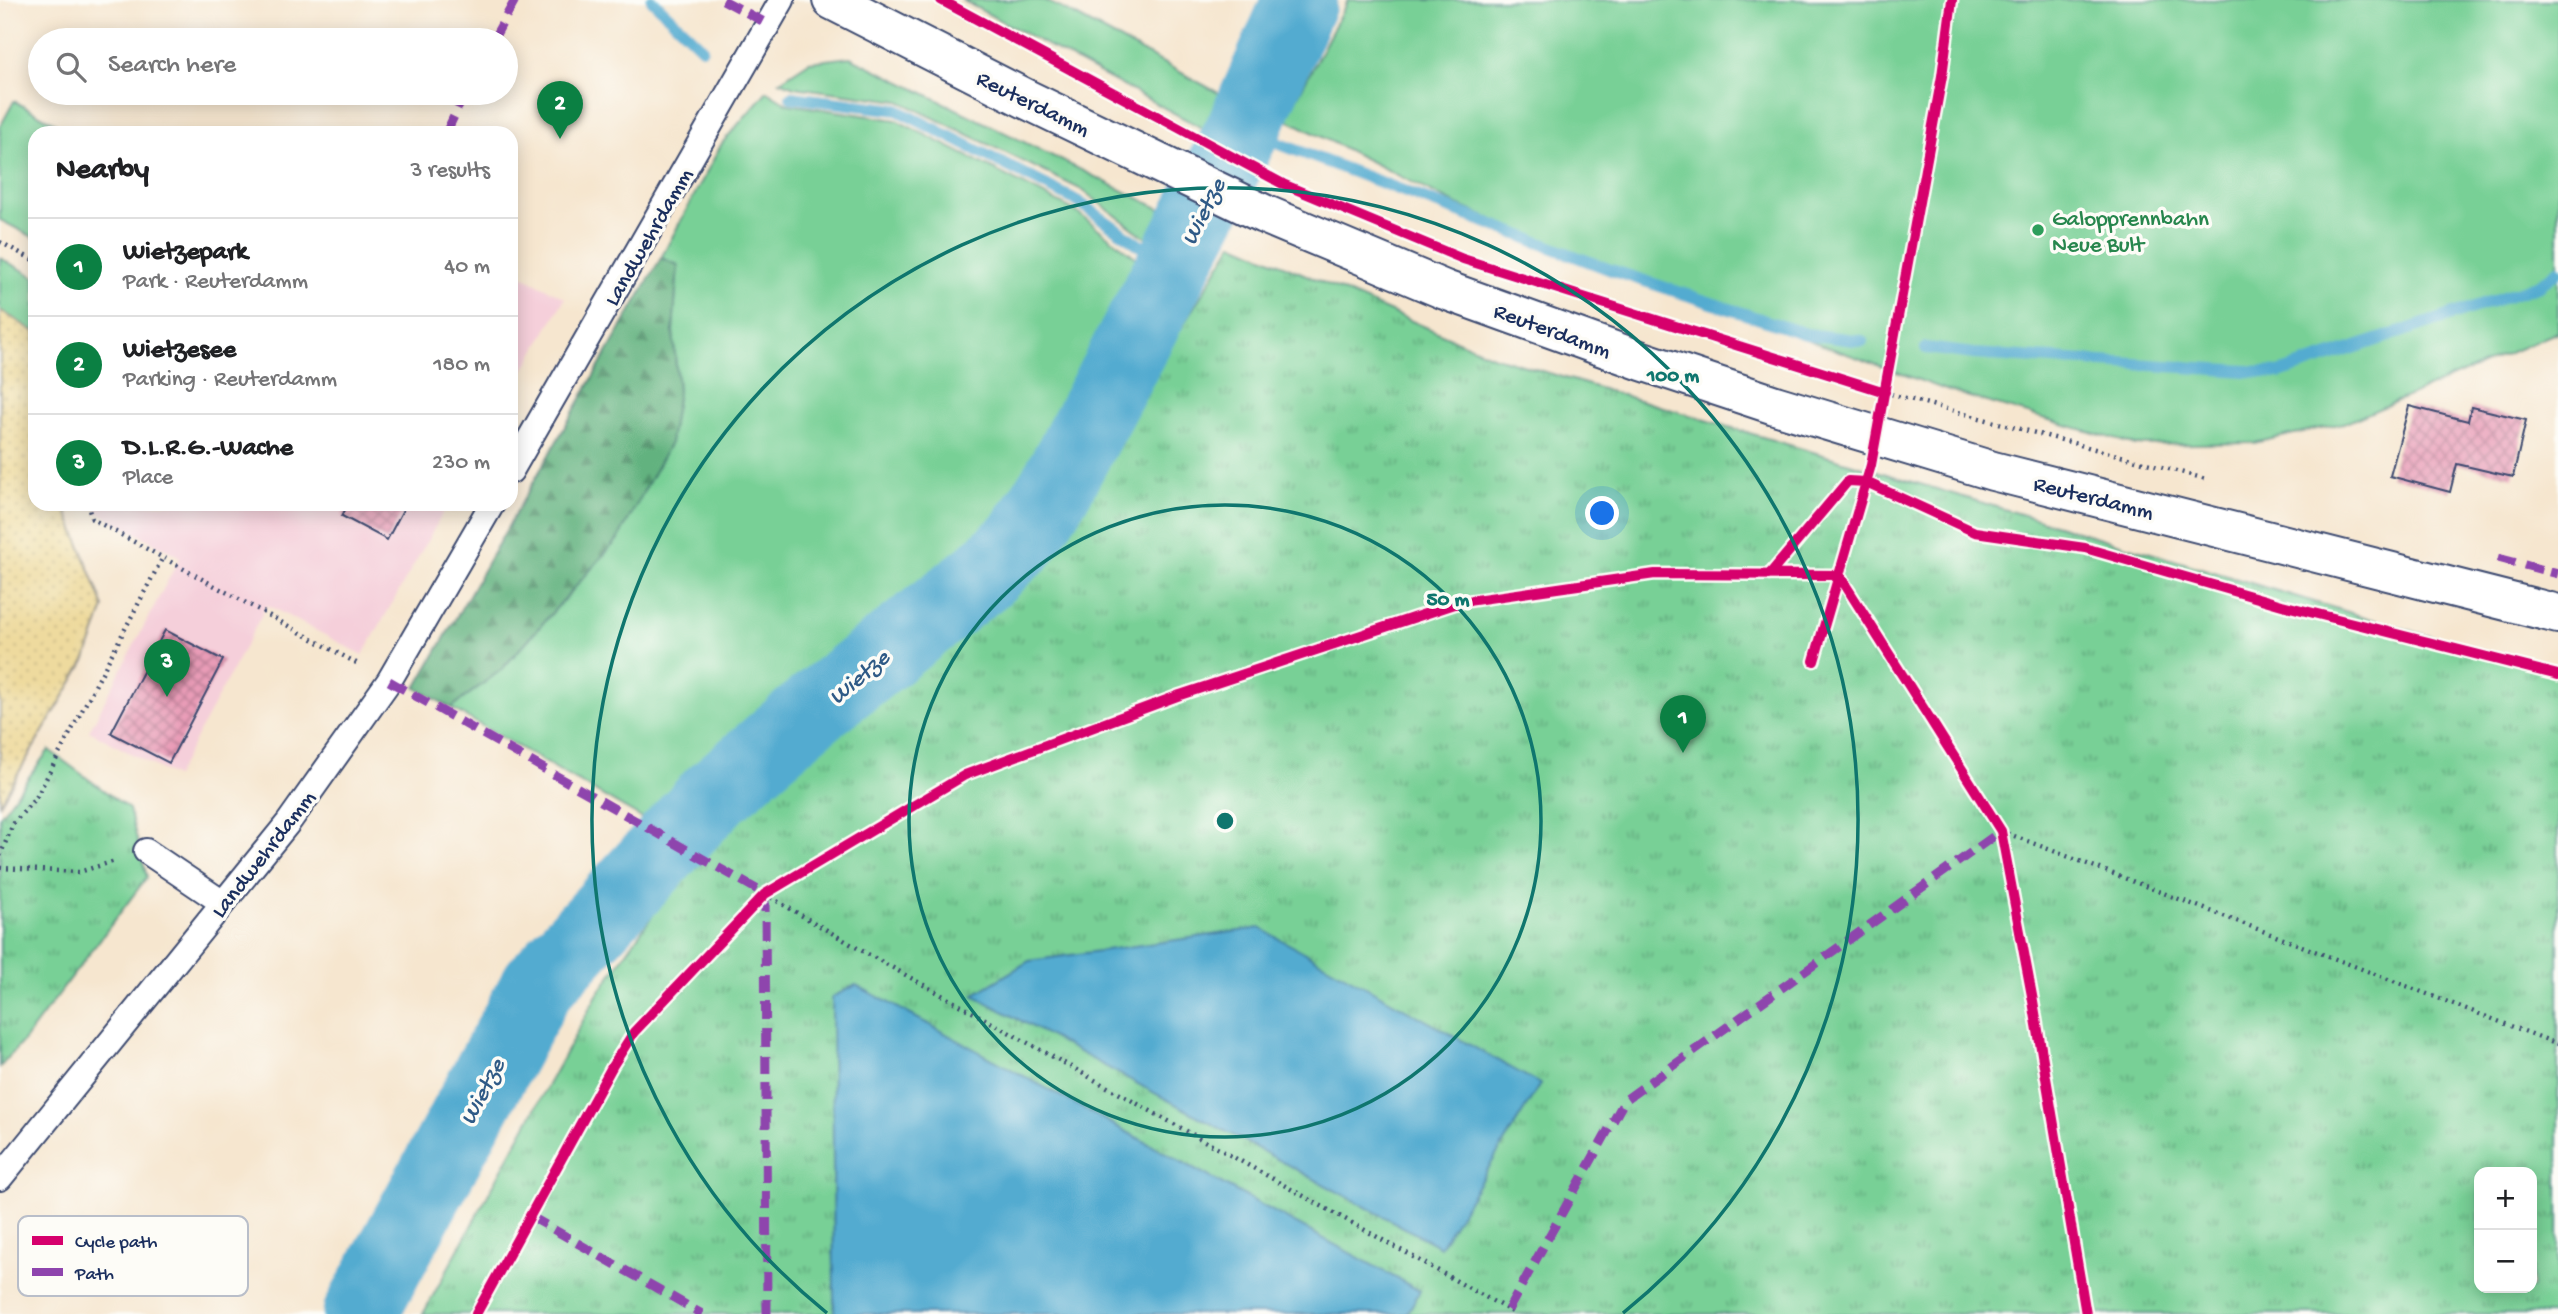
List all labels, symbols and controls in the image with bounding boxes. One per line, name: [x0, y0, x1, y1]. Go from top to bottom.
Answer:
search box: [28, 28, 518, 105]
icon: search: [52, 48, 90, 86]
text: Search here: [108, 51, 236, 82]
street label: Reuterdamm: [971, 66, 1094, 144]
pin: 2: [537, 81, 583, 139]
text: Nearby: [56, 154, 149, 189]
text: 3 results: [410, 158, 490, 185]
street label: Landwehrdamm: [600, 164, 700, 311]
water label: Wietze: [1176, 173, 1235, 251]
place label: Galopprennbahn Neue Bult: [2052, 207, 2209, 260]
marker: Galopprennbahn Neue Bult: [2030, 222, 2046, 238]
text: Wietzepark: [123, 238, 248, 269]
text: 1: [74, 254, 84, 281]
text: 40 m: [444, 254, 490, 281]
text: Park · Reuterdamm: [123, 269, 308, 296]
street label: Reuterdamm: [1489, 299, 1614, 366]
text: Wietzesee: [123, 336, 236, 367]
text: 2: [73, 352, 85, 379]
text: 180 m: [433, 352, 490, 379]
text: 100 m: [1646, 365, 1699, 390]
text: Parking · Reuterdamm: [123, 367, 337, 394]
text: D.L.R.G.-Wache: [123, 434, 293, 465]
text: 3: [73, 450, 85, 477]
text: 230 m: [432, 450, 490, 477]
text: Place: [123, 465, 173, 492]
street label: Reuterdamm: [2030, 471, 2156, 527]
your location: [1585, 496, 1619, 530]
text: 50 m: [1427, 589, 1470, 614]
pin: 3: [144, 639, 190, 697]
water label: Wietze: [824, 644, 898, 713]
pin: 1: [1660, 695, 1706, 753]
street label: Landwehrdamm: [206, 786, 323, 924]
centre of rings: [1213, 809, 1237, 833]
water label: Wietze: [455, 1053, 514, 1131]
map controls: [2474, 1167, 2537, 1293]
button: +: [2474, 1167, 2537, 1230]
legend: [18, 1216, 248, 1296]
button: −: [2474, 1230, 2537, 1293]
text: Cycle path: [75, 1232, 157, 1255]
text: Path: [74, 1264, 114, 1287]

